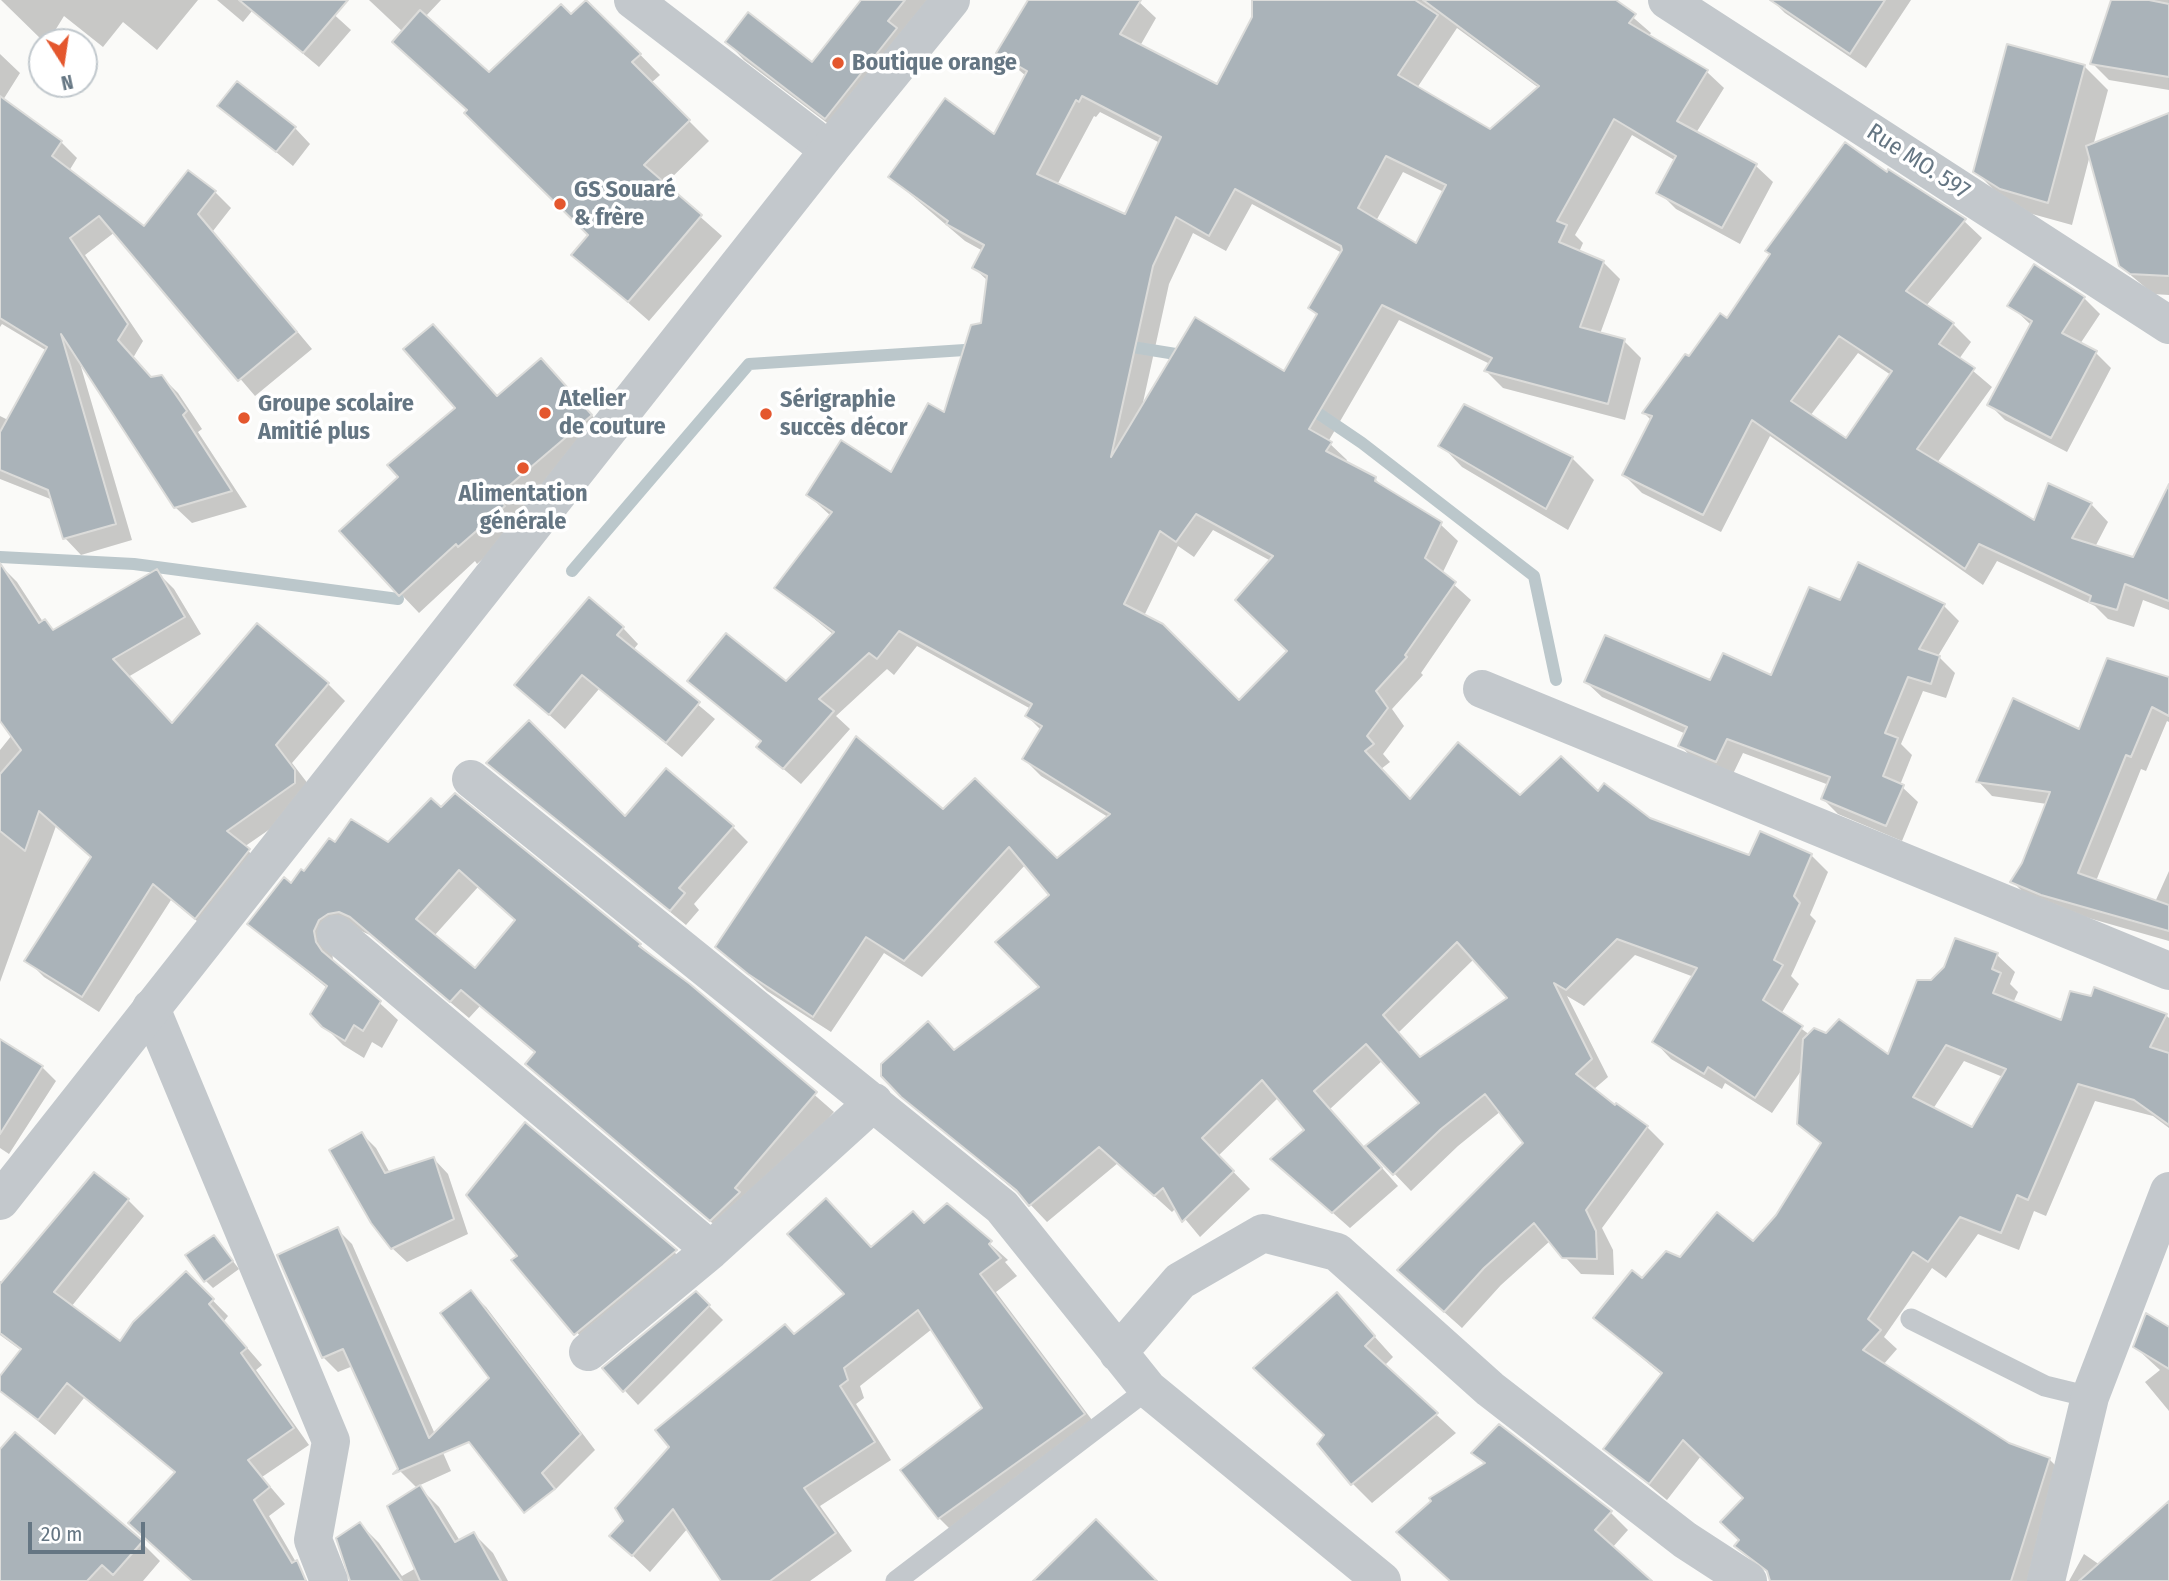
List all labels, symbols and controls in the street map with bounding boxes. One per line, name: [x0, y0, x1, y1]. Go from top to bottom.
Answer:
north arrow: [28, 28, 98, 98]
place label: Boutique orange: [852, 49, 1017, 77]
marker: Boutique orange: [830, 55, 846, 71]
text: N: [59, 70, 75, 95]
street label: Rue MO. 597: [1861, 118, 1975, 206]
place label: GS Souaré & frère: [574, 176, 676, 232]
marker: GS Souaré & frère: [552, 196, 568, 212]
place label: Atelier de couture: [559, 385, 666, 441]
place label: Sérigraphie succès décor: [780, 386, 907, 442]
place label: Groupe scolaire Amitié plus: [258, 390, 414, 446]
marker: Atelier de couture: [537, 405, 553, 421]
marker: Sérigraphie succès décor: [758, 406, 774, 422]
marker: Groupe scolaire Amitié plus: [236, 410, 252, 426]
marker: Alimentation générale: [515, 460, 531, 476]
place label: Alimentation générale: [458, 480, 588, 536]
scale bar: [32, 1508, 149, 1552]
text: 20 m: [41, 1521, 82, 1547]

